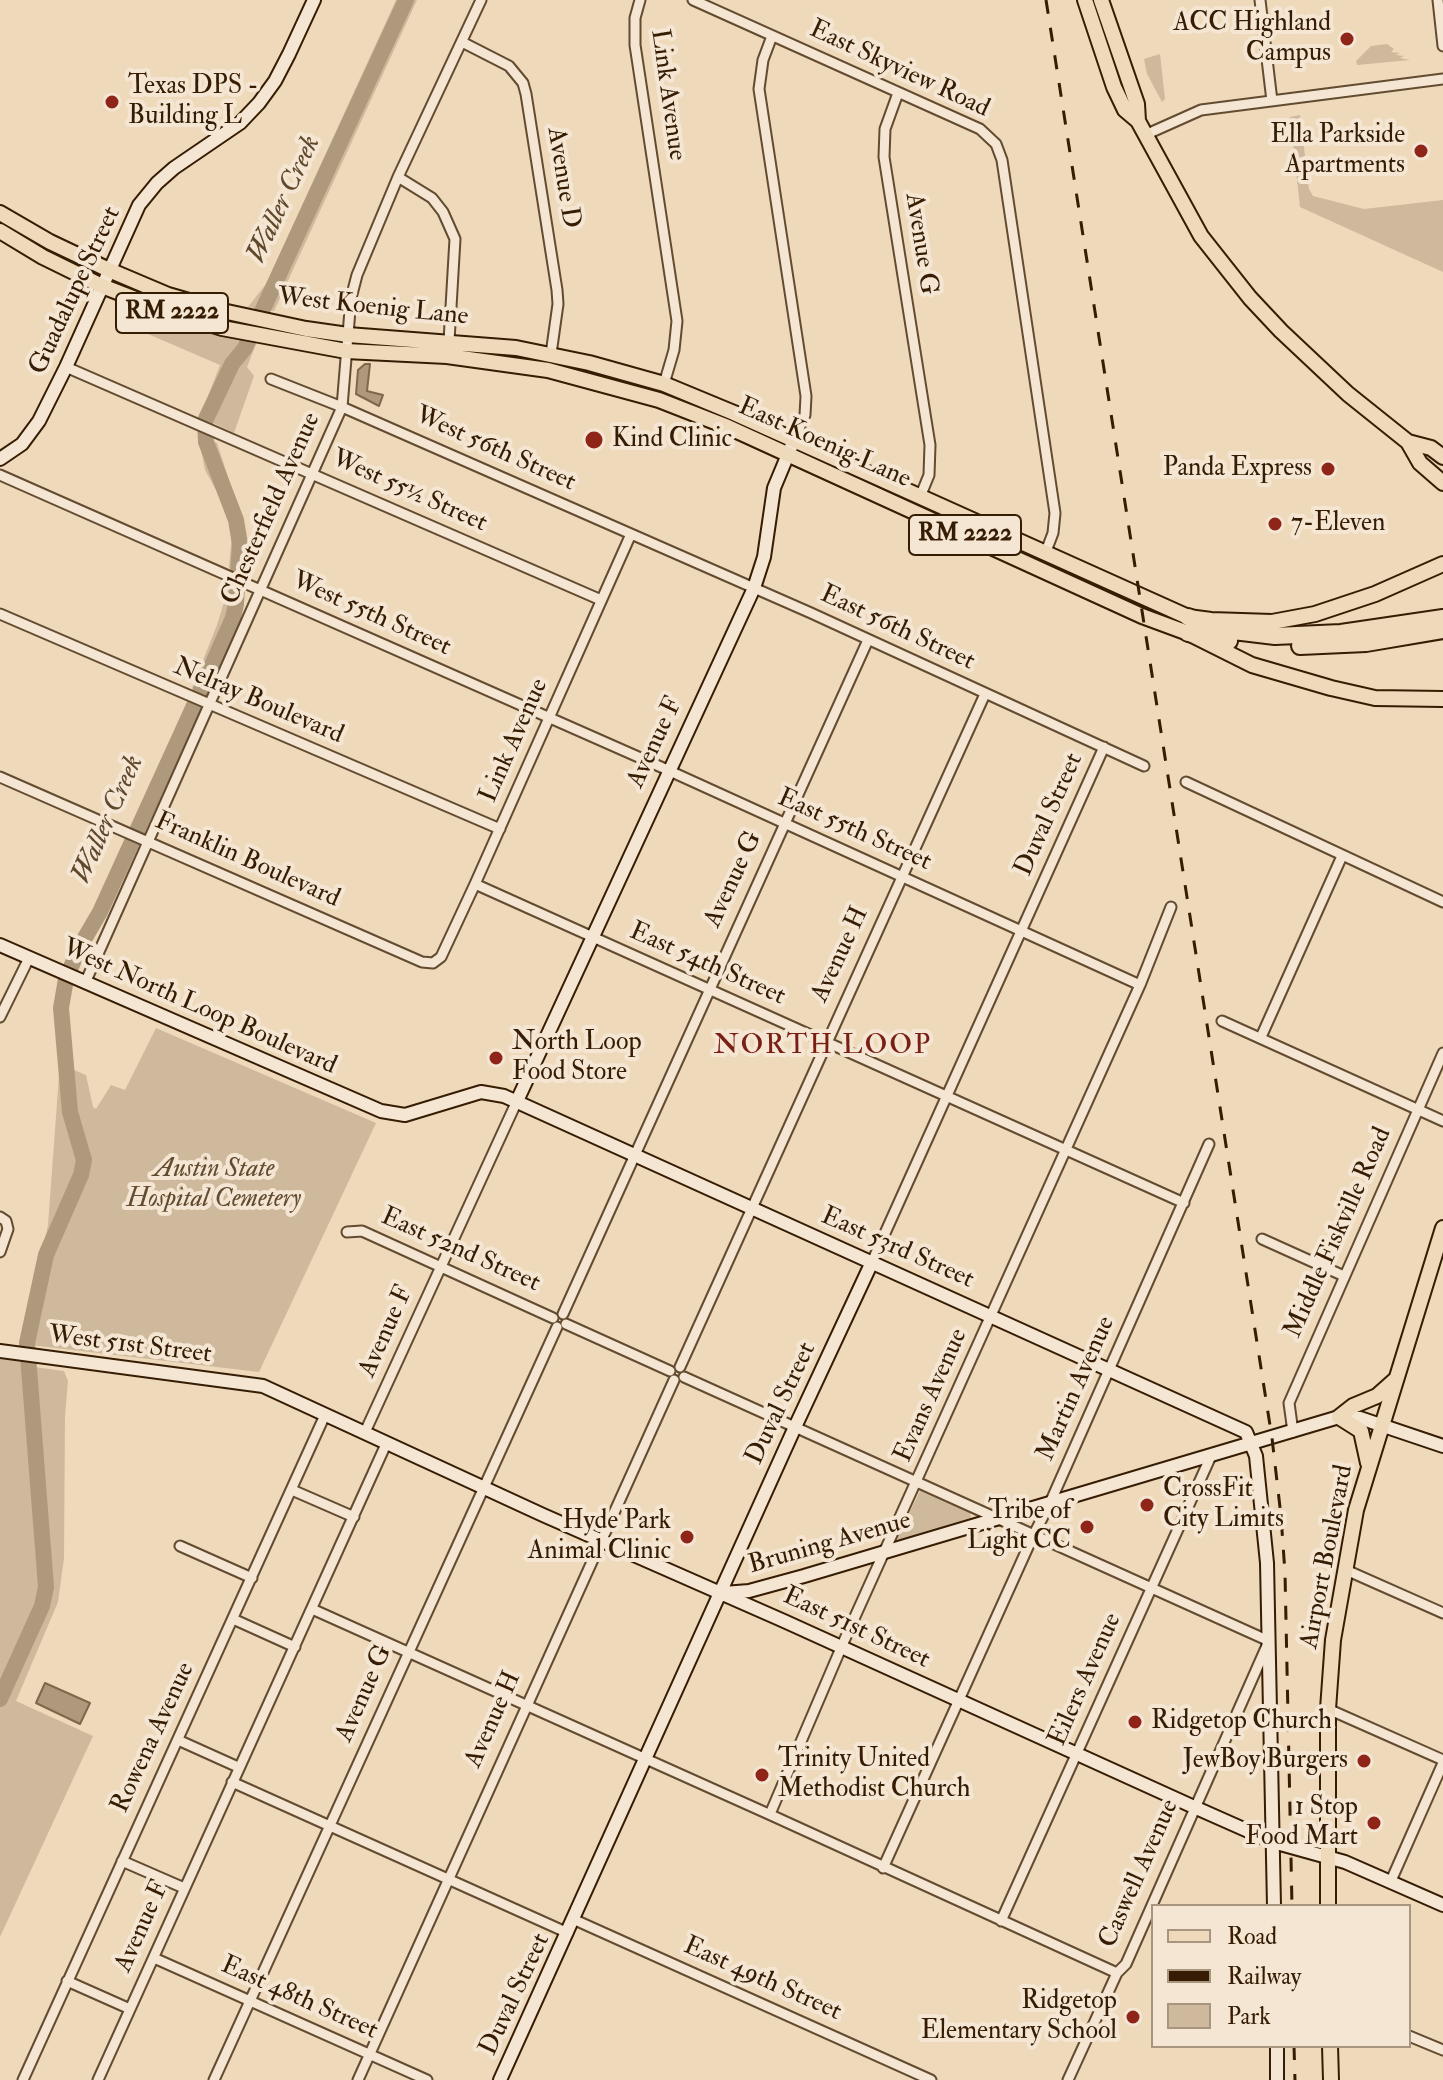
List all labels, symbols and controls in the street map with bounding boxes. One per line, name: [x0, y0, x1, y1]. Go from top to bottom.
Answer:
place label: ACC Highland Campus: [1173, 8, 1331, 70]
street label: East Skyview Road: [804, 15, 994, 125]
street label: Link Avenue: [642, 27, 692, 163]
marker: ACC Highland Campus: [1338, 30, 1356, 48]
place label: Texas DPS - Building L: [128, 71, 259, 132]
marker: Texas DPS - Building L: [103, 93, 121, 111]
place label: Ella Parkside Apartments: [1270, 120, 1405, 182]
street label: Avenue D: [539, 125, 585, 231]
water label: Waller Creek: [241, 131, 329, 269]
marker: Ella Parkside Apartments: [1412, 142, 1430, 160]
street label: Avenue G: [897, 191, 943, 297]
street label: Guadalupe Street: [23, 202, 129, 380]
street label: West Koenig Lane: [276, 282, 470, 334]
road number: RM 2222: [116, 293, 228, 333]
street label: East Koenig Lane: [733, 392, 915, 496]
street label: West 56th Street: [410, 401, 580, 499]
street label: Chesterfield Avenue: [216, 408, 328, 610]
place label: Kind Clinic: [612, 424, 732, 456]
marker: Kind Clinic: [583, 429, 605, 451]
street label: West 55½ Street: [327, 444, 491, 540]
place label: Panda Express: [1163, 453, 1312, 485]
marker: Panda Express: [1319, 460, 1337, 478]
place label: 7-Eleven: [1291, 508, 1385, 540]
road number: RM 2222: [909, 515, 1021, 555]
marker: 7-Eleven: [1266, 515, 1284, 533]
street label: West 55th Street: [287, 566, 455, 664]
street label: East 56th Street: [815, 580, 979, 678]
street label: Nelray Boulevard: [168, 652, 348, 752]
street label: Link Avenue: [474, 674, 556, 808]
street label: Avenue F: [621, 692, 691, 794]
street label: Duval Street: [1009, 749, 1091, 881]
water label: Waller Creek: [66, 751, 152, 889]
street label: East 55th Street: [772, 783, 936, 879]
street label: Franklin Boulevard: [150, 806, 344, 916]
street label: Avenue G: [698, 827, 770, 933]
street label: Avenue H: [805, 902, 877, 1008]
street label: East 54th Street: [624, 917, 790, 1013]
street label: West North Loop Boulevard: [57, 933, 341, 1083]
place label: North Loop Food Store: [512, 1027, 642, 1088]
district label: NORTH LOOP: [714, 1030, 932, 1064]
marker: North Loop Food Store: [487, 1049, 505, 1067]
street label: Middle Fiskville Road: [1279, 1123, 1399, 1343]
park label: Austin State Hospital Cemetery: [127, 1154, 301, 1216]
street label: East 53rd Street: [816, 1201, 978, 1297]
street label: East 52nd Street: [376, 1202, 544, 1300]
street label: Avenue F: [353, 1281, 421, 1383]
street label: Martin Avenue: [1031, 1312, 1123, 1466]
street label: West 51st Street: [47, 1321, 213, 1371]
street label: Evans Avenue: [889, 1324, 975, 1468]
street label: Duval Street: [740, 1338, 824, 1470]
street label: Airport Boulevard: [1295, 1462, 1361, 1652]
place label: CrossFit City Limits: [1163, 1474, 1284, 1536]
place label: Tribe of Light CC: [967, 1496, 1071, 1558]
marker: CrossFit City Limits: [1138, 1496, 1156, 1514]
place label: Hyde Park Animal Clinic: [528, 1506, 671, 1568]
street label: Bruning Avenue: [745, 1506, 915, 1582]
marker: Tribe of Light CC: [1078, 1518, 1096, 1536]
marker: Hyde Park Animal Clinic: [678, 1528, 696, 1546]
street label: East 51st Street: [778, 1581, 934, 1677]
street label: Eilers Avenue: [1043, 1609, 1129, 1751]
street label: Avenue G: [330, 1641, 400, 1747]
street label: Rowena Avenue: [106, 1658, 202, 1818]
street label: Avenue H: [459, 1667, 529, 1773]
place label: Ridgetop Church: [1151, 1706, 1332, 1738]
marker: Ridgetop Church: [1126, 1713, 1144, 1731]
place label: Trinity United Methodist Church: [778, 1744, 970, 1806]
place label: JewBoy Burgers: [1183, 1745, 1348, 1777]
marker: JewBoy Burgers: [1355, 1752, 1373, 1770]
marker: Trinity United Methodist Church: [753, 1766, 771, 1784]
place label: 1 Stop Food Mart: [1245, 1792, 1358, 1854]
street label: Caswell Avenue: [1093, 1795, 1187, 1953]
marker: 1 Stop Food Mart: [1365, 1814, 1383, 1832]
street label: Avenue F: [109, 1876, 177, 1978]
legend: [1151, 1904, 1411, 2048]
text: Road: [1227, 1921, 1277, 1952]
street label: Duval Street: [474, 1929, 558, 2061]
street label: East 49th Street: [678, 1931, 846, 2029]
street label: East 48th Street: [216, 1950, 382, 2048]
text: Railway: [1227, 1961, 1301, 1992]
place label: Ridgetop Elementary School: [921, 1986, 1117, 2048]
text: Park: [1227, 2001, 1271, 2032]
marker: Ridgetop Elementary School: [1124, 2008, 1142, 2026]

